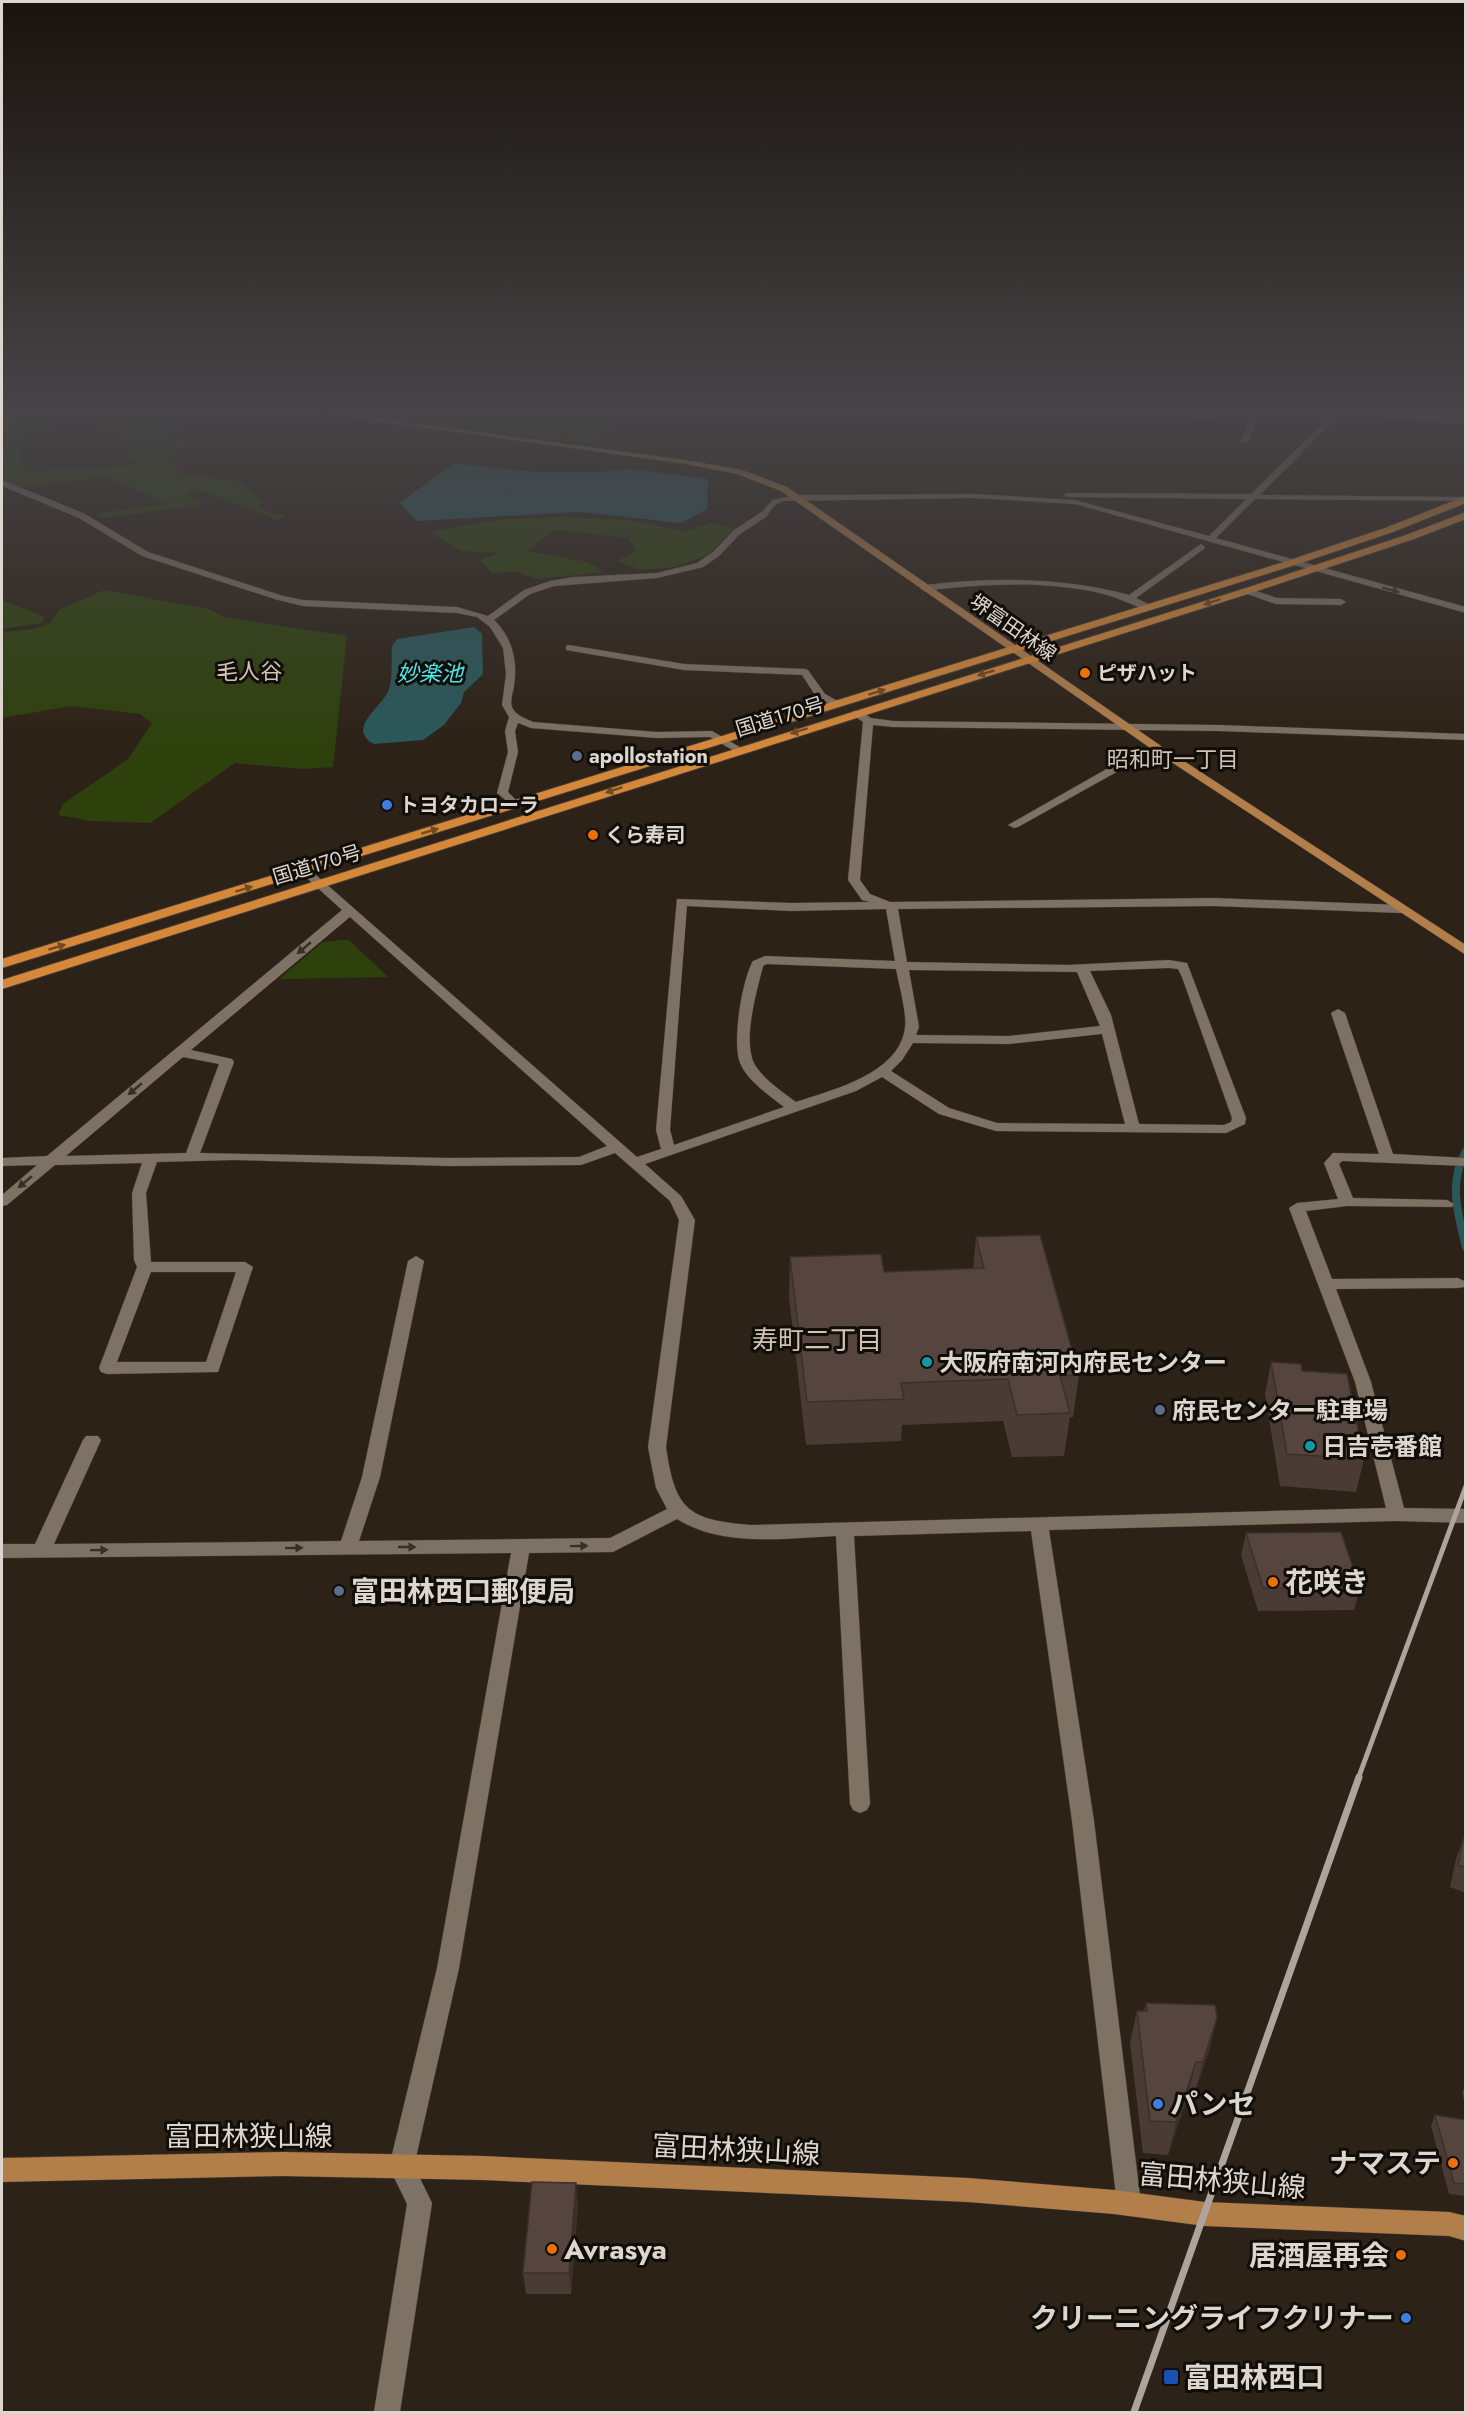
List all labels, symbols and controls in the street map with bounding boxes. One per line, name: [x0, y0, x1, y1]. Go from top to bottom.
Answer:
one-way arrow: [1382, 586, 1400, 595]
street label: 堺富田林線: [964, 587, 1062, 669]
one-way arrow: [1203, 598, 1221, 607]
district label: 毛人谷: [216, 655, 282, 687]
water label: 妙楽池: [397, 657, 465, 689]
place label: ピザハット: [1097, 659, 1197, 688]
marker: ピザハット: [1078, 666, 1092, 680]
one-way arrow: [977, 669, 995, 678]
one-way arrow: [868, 687, 886, 696]
street label: 国道170号: [732, 690, 828, 744]
one-way arrow: [790, 727, 808, 736]
place label: apollostation: [589, 742, 708, 771]
district label: 昭和町一丁目: [1107, 743, 1239, 775]
marker: apollostation: [570, 749, 584, 763]
one-way arrow: [605, 786, 623, 795]
place label: トヨタカローラ: [399, 791, 539, 820]
marker: トヨタカローラ: [380, 798, 394, 812]
place label: くら寿司: [605, 821, 685, 850]
one-way arrow: [421, 826, 439, 835]
marker: くら寿司: [586, 828, 600, 842]
street label: 国道170号: [269, 838, 365, 892]
one-way arrow: [235, 884, 253, 893]
one-way arrow: [297, 941, 312, 954]
one-way arrow: [48, 942, 66, 951]
one-way arrow: [127, 1083, 143, 1096]
one-way arrow: [18, 1175, 33, 1188]
district label: 寿町二丁目: [752, 1321, 882, 1359]
place label: 大阪府南河内府民センター: [939, 1345, 1227, 1380]
marker: 大阪府南河内府民センター: [920, 1355, 934, 1369]
place label: 府民センター駐車場: [1172, 1393, 1388, 1428]
marker: 府民センター駐車場: [1153, 1403, 1167, 1417]
place label: 日吉壱番館: [1322, 1429, 1442, 1464]
marker: 日吉壱番館: [1303, 1439, 1317, 1453]
one-way arrow: [570, 1541, 589, 1551]
one-way arrow: [397, 1542, 416, 1552]
one-way arrow: [285, 1543, 304, 1553]
one-way arrow: [90, 1545, 109, 1555]
place label: 花咲き: [1285, 1562, 1369, 1603]
place label: 富田林西口郵便局: [351, 1571, 575, 1612]
marker: 花咲き: [1266, 1575, 1280, 1589]
marker: 富田林西口郵便局: [332, 1584, 346, 1598]
place label: パンセ: [1170, 2084, 1255, 2125]
marker: パンセ: [1151, 2097, 1165, 2111]
street label: 富田林狭山線: [165, 2116, 333, 2157]
street label: 富田林狭山線: [651, 2125, 821, 2175]
place label: ナマステ: [1329, 2143, 1441, 2184]
street label: 富田林狭山線: [1137, 2153, 1307, 2209]
marker: ナマステ: [1446, 2156, 1460, 2170]
place label: Avrasya: [563, 2229, 667, 2270]
place label: 居酒屋再会: [1249, 2235, 1389, 2276]
marker: Avrasya: [545, 2242, 559, 2256]
marker: 居酒屋再会: [1394, 2248, 1408, 2262]
place label: クリーニングライフクリナー: [1030, 2298, 1394, 2339]
marker: クリーニングライフクリナー: [1399, 2311, 1413, 2325]
place label: 富田林西口: [1184, 2357, 1324, 2398]
marker: 富田林西口: [1162, 2368, 1180, 2386]

